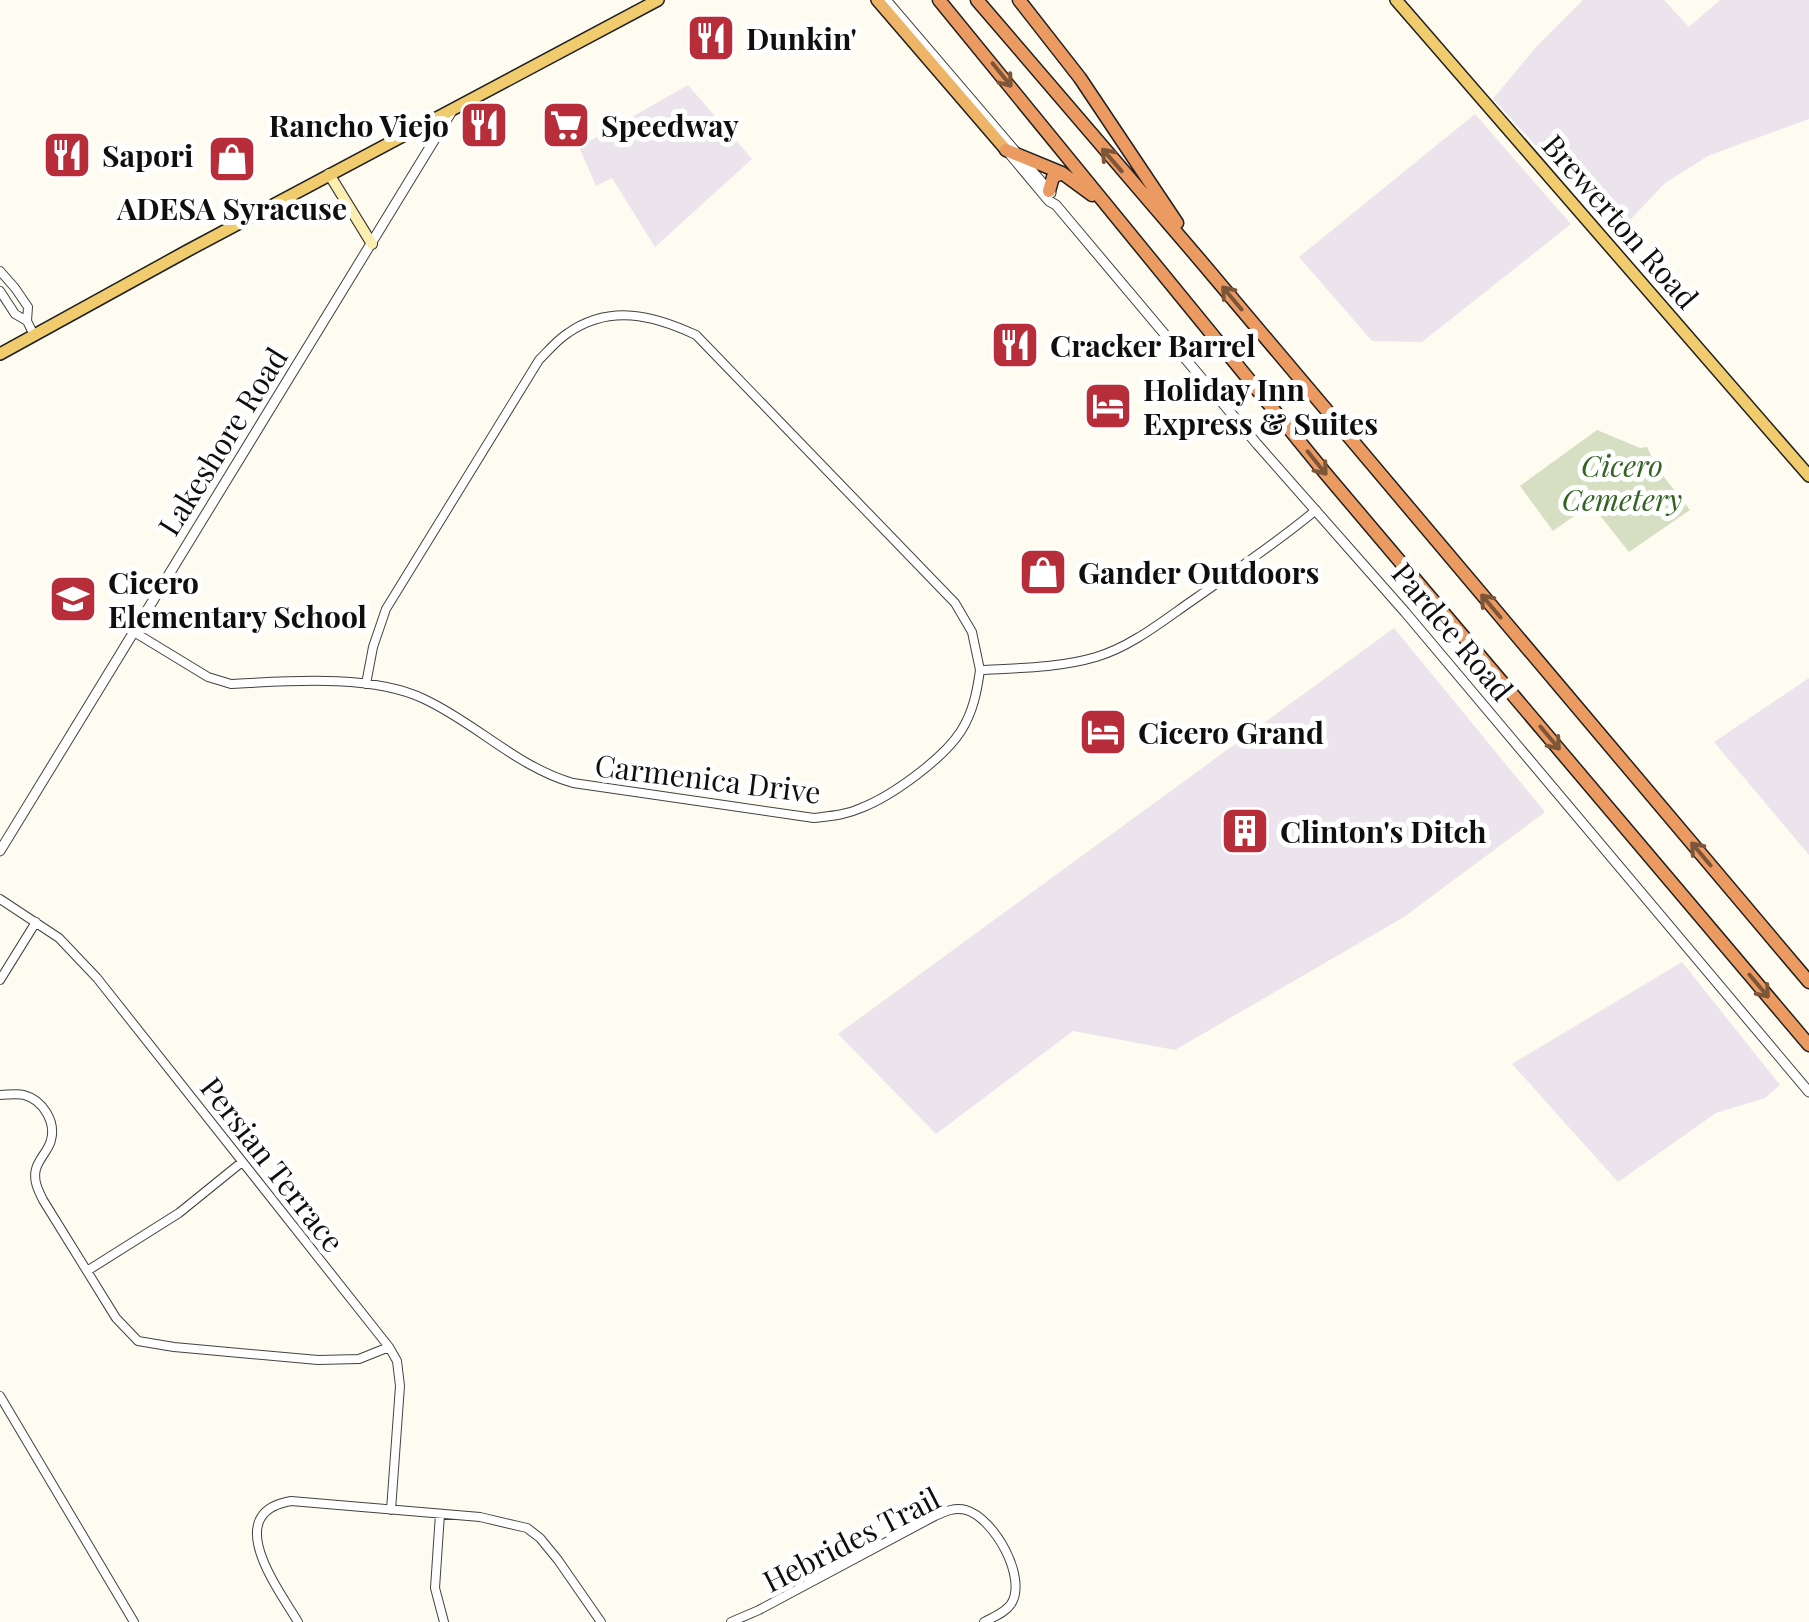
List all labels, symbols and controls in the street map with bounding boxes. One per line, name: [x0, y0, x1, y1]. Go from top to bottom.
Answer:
restaurant icon: Dunkin': [685, 12, 737, 64]
place label: Dunkin': [746, 18, 857, 58]
one-way arrow: [991, 61, 1013, 87]
restaurant icon: Rancho Viejo: [458, 99, 510, 151]
supermarket icon: Speedway: [540, 99, 592, 151]
place label: Rancho Viejo: [269, 105, 449, 145]
place label: Speedway: [601, 105, 739, 145]
street label: Brewerton Road: [1534, 125, 1708, 317]
restaurant icon: Sapori: [41, 129, 93, 181]
shop icon: ADESA Syracuse: [206, 133, 258, 185]
place label: Sapori: [102, 135, 193, 175]
one-way arrow: [1102, 147, 1124, 173]
place label: ADESA Syracuse: [116, 188, 347, 228]
one-way arrow: [1221, 286, 1243, 312]
restaurant icon: Cracker Barrel: [989, 319, 1041, 371]
place label: Cracker Barrel: [1050, 325, 1256, 365]
street label: Lakeshore Road: [148, 339, 296, 543]
place label: Holiday Inn Express & Suites: [1143, 369, 1378, 443]
hotel icon: Holiday Inn Express & Suites: [1082, 380, 1134, 432]
park label: Cicero Cemetery: [1562, 445, 1682, 519]
one-way arrow: [1306, 450, 1328, 476]
shop icon: Gander Outdoors: [1017, 546, 1069, 598]
place label: Gander Outdoors: [1078, 552, 1319, 592]
street label: Pardee Road: [1384, 554, 1522, 708]
place label: Cicero Elementary School: [108, 562, 367, 636]
school or university icon: Cicero Elementary School: [47, 573, 99, 625]
one-way arrow: [1480, 594, 1502, 620]
hotel icon: Cicero Grand: [1077, 706, 1129, 758]
place label: Cicero Grand: [1138, 712, 1324, 752]
one-way arrow: [1538, 724, 1560, 750]
street label: Carmenica Drive: [593, 744, 823, 812]
building icon: Clinton's Ditch: [1219, 805, 1271, 857]
place label: Clinton's Ditch: [1280, 811, 1487, 851]
one-way arrow: [1690, 842, 1712, 868]
one-way arrow: [1748, 973, 1771, 998]
street label: Persian Terrace: [192, 1068, 354, 1260]
street label: Hebrides Trail: [756, 1477, 946, 1601]

